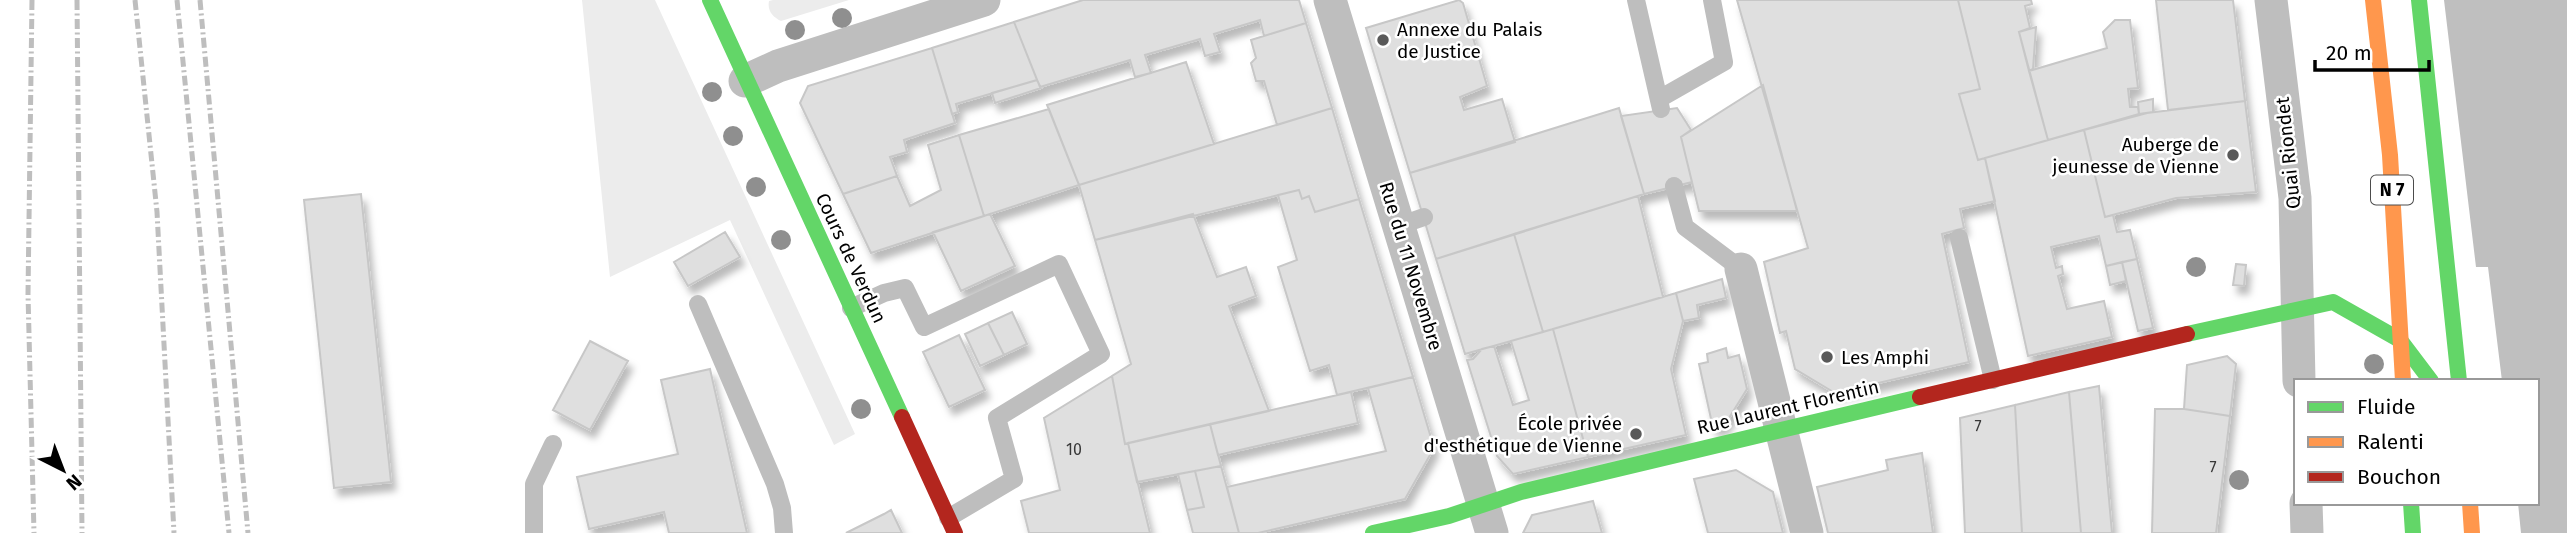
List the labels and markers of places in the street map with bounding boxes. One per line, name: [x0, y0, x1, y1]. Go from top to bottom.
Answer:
place label: Annexe du Palais de Justice: [1397, 18, 1543, 63]
marker: Annexe du Palais de Justice: [1375, 32, 1391, 48]
place label: Auberge de jeunesse de Vienne: [2051, 133, 2219, 178]
marker: Auberge de jeunesse de Vienne: [2225, 147, 2241, 163]
place label: Les Amphi: [1841, 346, 1929, 369]
marker: Les Amphi: [1819, 349, 1835, 365]
place label: École privée d'esthétique de Vienne: [1423, 412, 1622, 457]
marker: École privée d'esthétique de Vienne: [1628, 426, 1644, 442]

